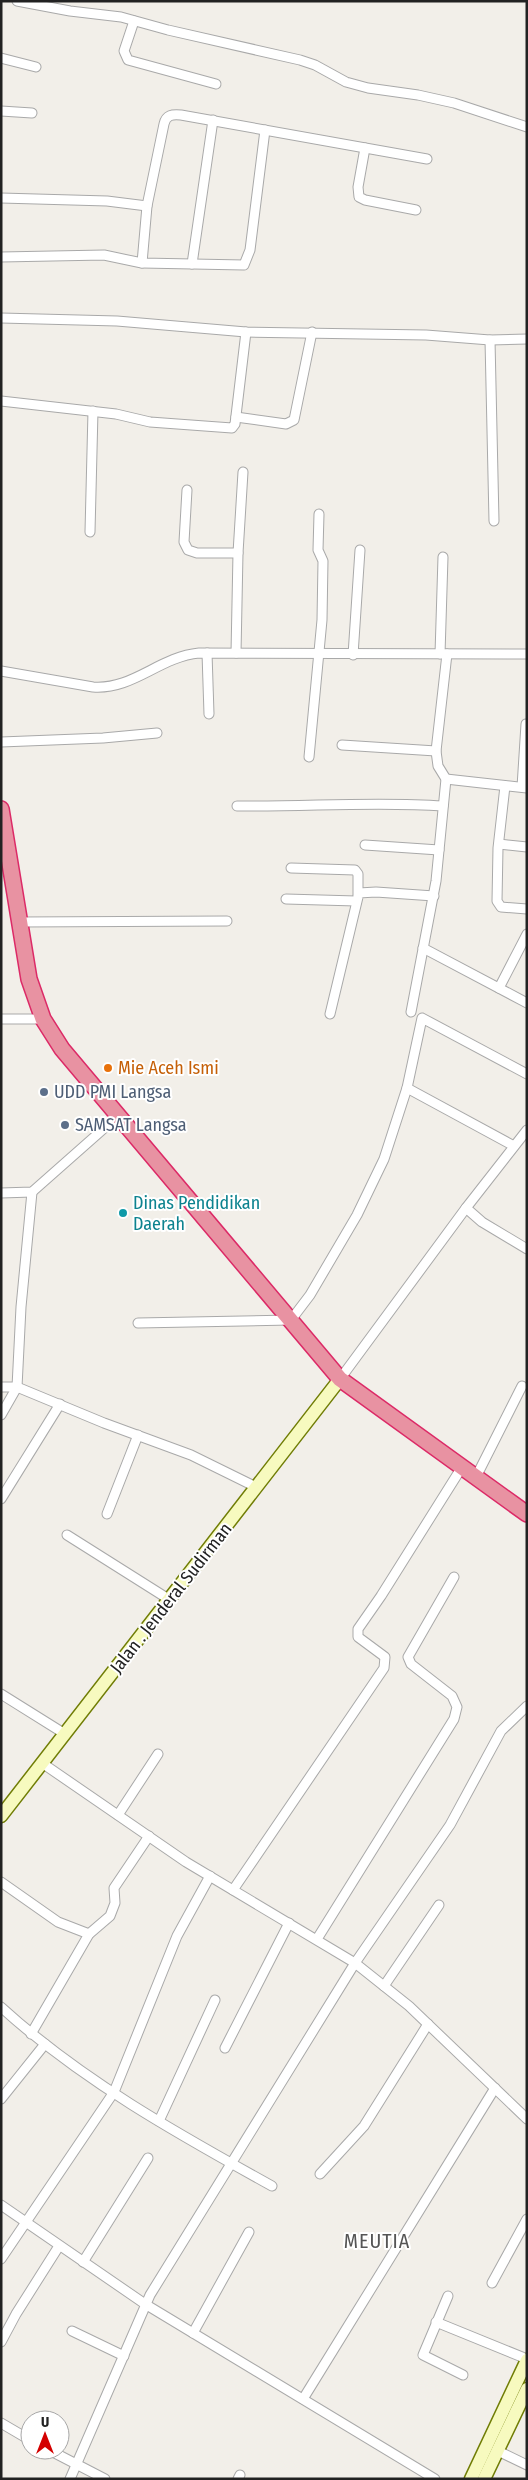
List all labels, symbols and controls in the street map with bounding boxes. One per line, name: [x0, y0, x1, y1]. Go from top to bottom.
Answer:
place label: Mie Aceh Ismi: [118, 1057, 219, 1079]
marker: Mie Aceh Ismi: [102, 1062, 114, 1074]
place label: UDD PMI Langsa: [54, 1081, 171, 1103]
marker: UDD PMI Langsa: [38, 1086, 50, 1098]
place label: SAMSAT Langsa: [75, 1114, 187, 1136]
marker: SAMSAT Langsa: [59, 1119, 71, 1131]
place label: Dinas Pendidikan Daerah: [133, 1192, 260, 1235]
marker: Dinas Pendidikan Daerah: [117, 1207, 129, 1219]
street label: Jalan . Jenderal Sudirman: [105, 1518, 237, 1678]
district label: MEUTIA: [344, 2229, 410, 2253]
north arrow: [20, 2410, 70, 2460]
text: U: [41, 2414, 49, 2431]

